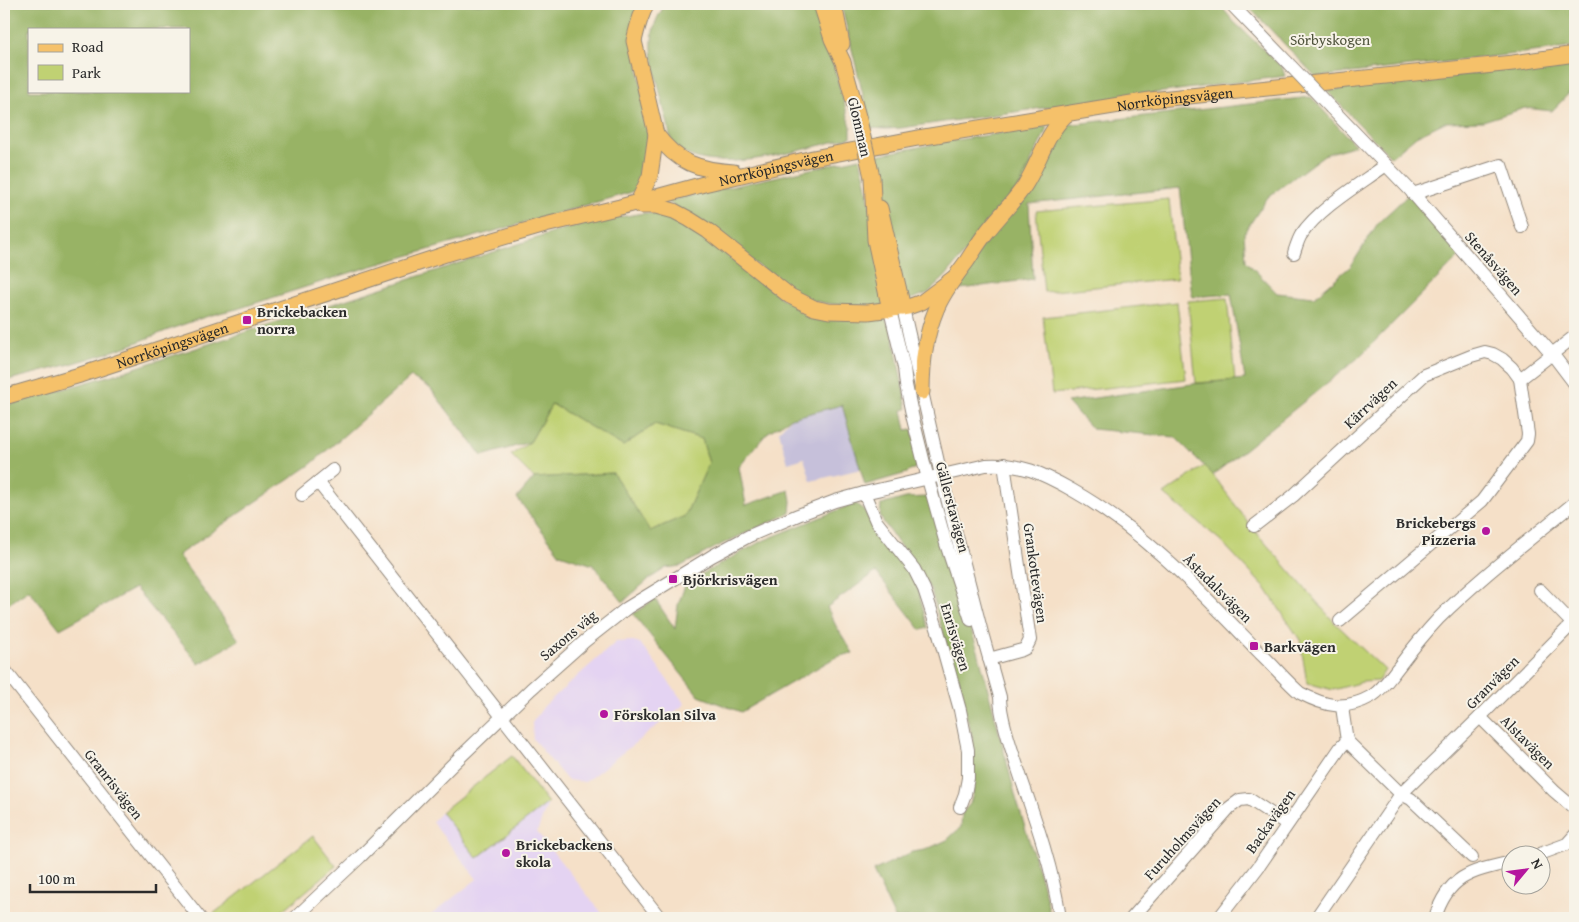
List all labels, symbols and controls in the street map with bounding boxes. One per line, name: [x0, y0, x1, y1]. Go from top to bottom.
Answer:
legend: [28, 28, 190, 92]
park label: Sörbyskogen: [1290, 29, 1371, 50]
text: Road: [72, 36, 103, 57]
text: Park: [72, 62, 101, 83]
street label: Norrköpingsvägen: [1115, 81, 1235, 116]
street label: Glomman: [843, 95, 877, 160]
street label: Norrköpingsvägen: [717, 144, 836, 191]
street label: Stenåsvägen: [1460, 226, 1528, 300]
place label: Brickebacken norra: [257, 301, 347, 339]
marker: Brickebacken norra: [241, 314, 253, 326]
street label: Norrköpingsvägen: [113, 316, 231, 373]
street label: Kärrvägen: [1339, 372, 1402, 433]
street label: Gällerstavägen: [931, 459, 975, 555]
place label: Brickebergs Pizzeria: [1396, 512, 1476, 550]
street label: Grankottevägen: [1019, 522, 1053, 625]
marker: Brickebergs Pizzeria: [1480, 525, 1492, 537]
street label: Åstadalsvägen: [1179, 549, 1258, 628]
place label: Björkrisvägen: [683, 569, 778, 590]
marker: Björkrisvägen: [667, 573, 679, 585]
street label: Enrisvägen: [936, 601, 976, 674]
street label: Saxons väg: [535, 604, 602, 665]
place label: Barkvägen: [1264, 636, 1336, 657]
marker: Barkvägen: [1248, 640, 1260, 652]
street label: Granvägen: [1461, 650, 1524, 713]
place label: Förskolan Silva: [614, 704, 716, 725]
marker: Förskolan Silva: [598, 708, 610, 720]
street label: Alstavägen: [1496, 710, 1560, 774]
street label: Granrisvägen: [80, 744, 149, 824]
street label: Backavägen: [1240, 784, 1300, 857]
street label: Furuholmsvägen: [1139, 791, 1226, 884]
place label: Brickebackens skola: [516, 834, 613, 872]
north arrow: [1502, 844, 1552, 894]
marker: Brickebackens skola: [500, 847, 512, 859]
text: N: [1526, 855, 1549, 873]
scale bar: [30, 862, 156, 894]
text: 100 m: [38, 868, 76, 889]

